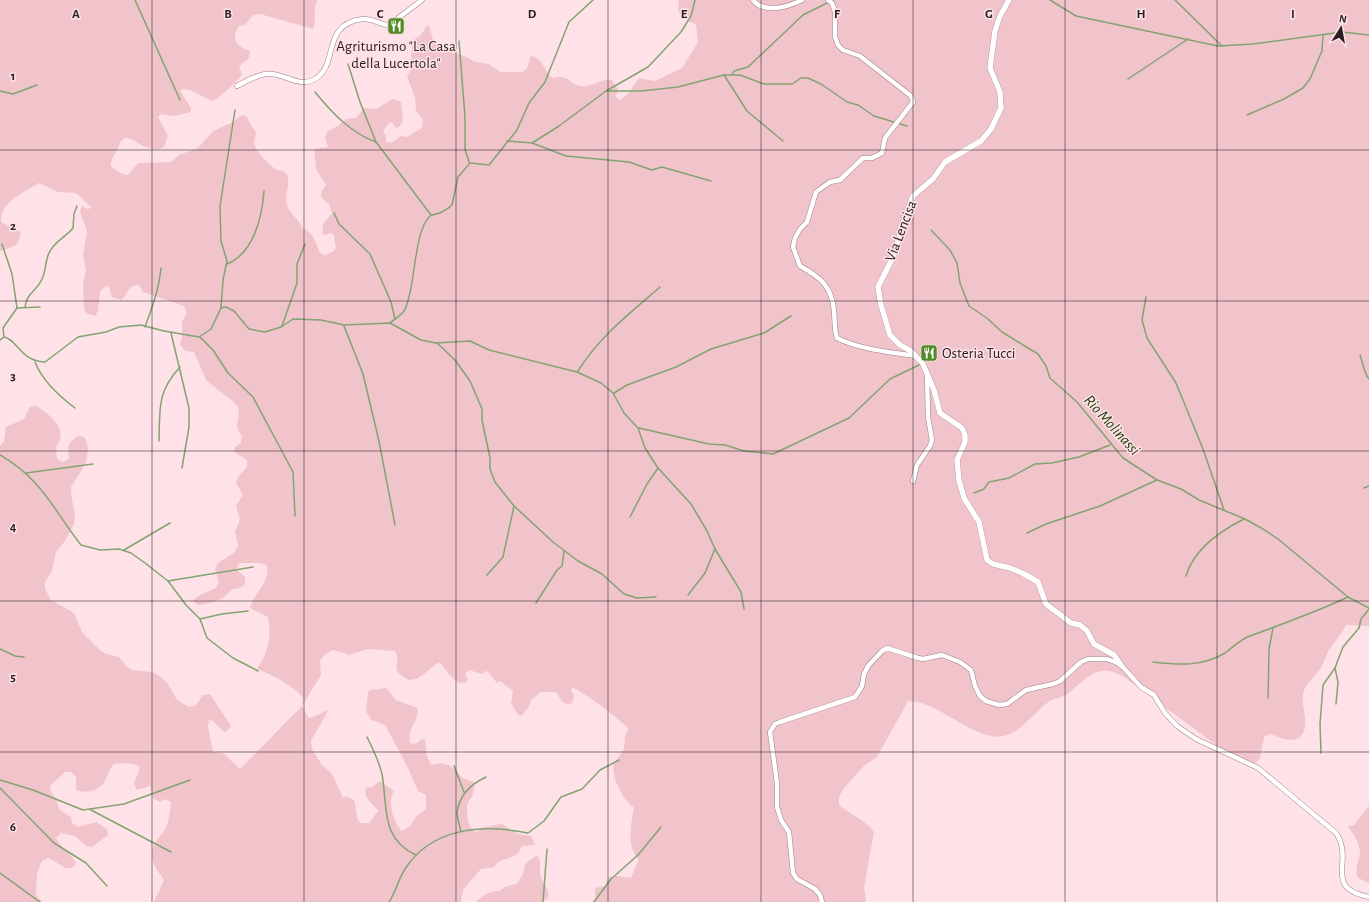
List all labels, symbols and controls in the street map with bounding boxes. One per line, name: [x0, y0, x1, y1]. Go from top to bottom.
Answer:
text: A: [72, 8, 80, 21]
text: B: [224, 8, 232, 21]
text: C: [377, 8, 384, 21]
text: D: [528, 8, 537, 21]
text: E: [681, 8, 688, 21]
text: F: [834, 8, 841, 21]
text: G: [985, 8, 993, 21]
text: H: [1136, 8, 1146, 21]
text: I: [1291, 8, 1295, 21]
north arrow: [1321, 8, 1361, 48]
text: N: [1338, 13, 1348, 25]
restaurant icon: Agriturismo "La Casa della Lucertola": [386, 16, 406, 36]
place label: Agriturismo "La Casa della Lucertola": [336, 39, 456, 71]
text: 1: [11, 70, 15, 83]
street label: Via Lencisa: [883, 198, 920, 264]
text: 2: [10, 220, 16, 233]
restaurant icon: Osteria Tucci: [919, 343, 939, 363]
place label: Osteria Tucci: [942, 346, 1016, 361]
text: 3: [10, 370, 16, 383]
water label: Rio Molinassi: [1081, 392, 1143, 459]
text: 4: [10, 521, 17, 534]
text: 5: [10, 671, 16, 684]
text: 6: [10, 821, 16, 834]

